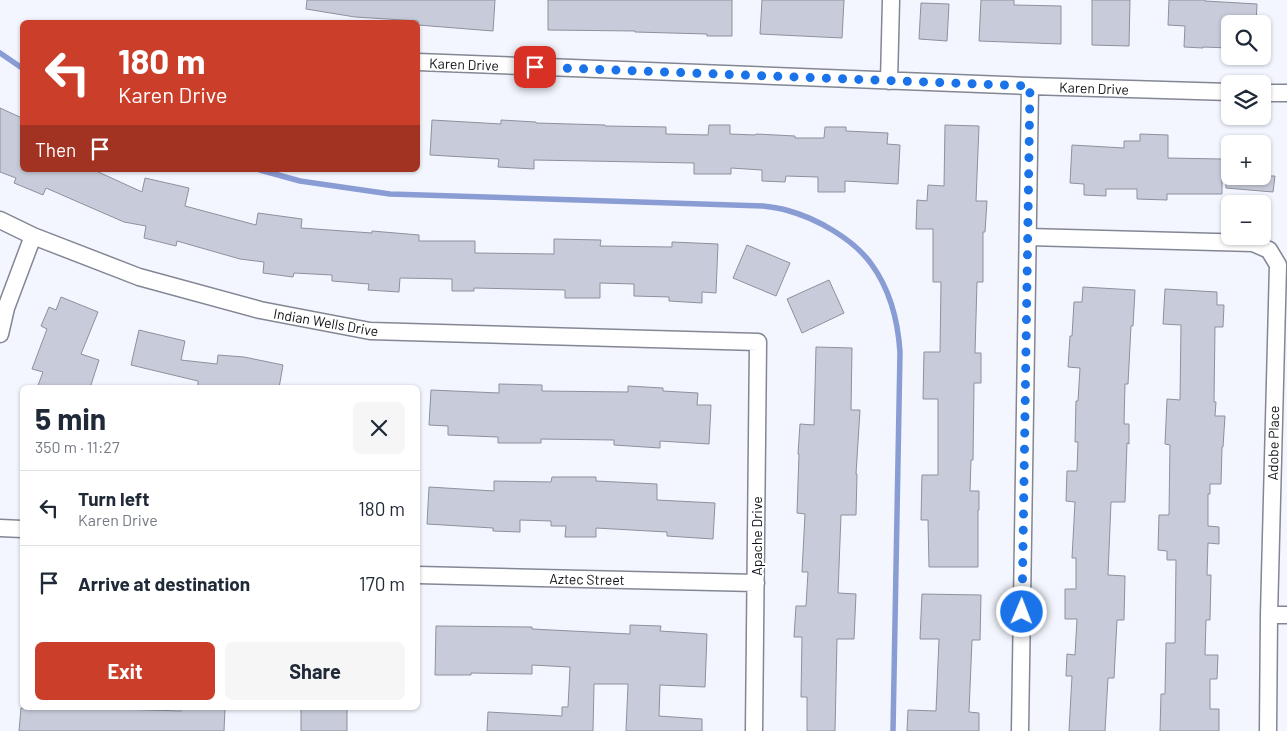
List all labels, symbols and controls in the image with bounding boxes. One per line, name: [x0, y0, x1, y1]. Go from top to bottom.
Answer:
map controls: [1221, 15, 1271, 245]
button: search: [1221, 15, 1271, 65]
text: 180 m: [118, 39, 206, 81]
icon: left: [35, 40, 100, 105]
pin: [514, 46, 556, 88]
icon: arrive: [521, 53, 549, 81]
street label: Karen Drive: [429, 54, 499, 74]
button: layers: [1221, 75, 1271, 125]
street label: Karen Drive: [1059, 78, 1129, 98]
text: Karen Drive: [118, 81, 228, 107]
icon: arrive: [86, 135, 114, 163]
button: +: [1221, 135, 1271, 185]
text: Then: [35, 138, 76, 161]
button: −: [1221, 195, 1271, 245]
street label: Indian Wells Drive: [272, 304, 380, 340]
text: 5 min: [35, 400, 106, 436]
button: close: [353, 402, 405, 454]
street label: Adobe Place: [1264, 405, 1282, 481]
text: 350 m · 11:27: [35, 437, 120, 456]
text: Turn left: [78, 487, 149, 510]
icon: left: [35, 494, 63, 522]
street label: Apache Drive: [748, 496, 765, 576]
text: 180 m: [358, 497, 405, 520]
text: Karen Drive: [78, 510, 158, 529]
icon: arrive: [35, 569, 63, 597]
street label: Aztec Street: [549, 570, 625, 588]
text: Arrive at destination: [78, 572, 250, 595]
text: 170 m: [359, 572, 405, 595]
position arrow: [995, 585, 1047, 637]
button: Exit: [35, 642, 215, 700]
button: Share: [225, 642, 405, 700]

